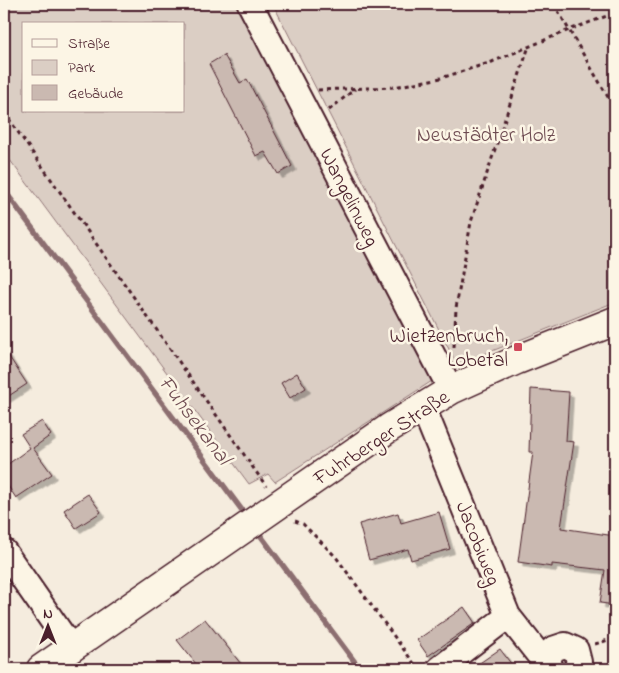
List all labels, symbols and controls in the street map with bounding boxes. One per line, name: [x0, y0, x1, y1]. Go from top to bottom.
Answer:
legend: [22, 22, 185, 112]
text: Straße: [68, 33, 110, 55]
text: Park: [68, 57, 96, 79]
text: Gebäude: [68, 83, 124, 105]
park label: Neustädter Holz: [417, 121, 556, 151]
street label: Wangelinweg: [309, 143, 386, 253]
place label: Wietzenbruch, Lobetal: [389, 322, 508, 376]
marker: Wietzenbruch, Lobetal: [512, 341, 524, 353]
water label: Fuhsekanal: [149, 369, 239, 474]
street label: Fuhrberger Straße: [307, 383, 458, 496]
street label: Jacobiweg: [445, 497, 508, 591]
north arrow: [22, 600, 72, 650]
text: N: [43, 604, 53, 625]

